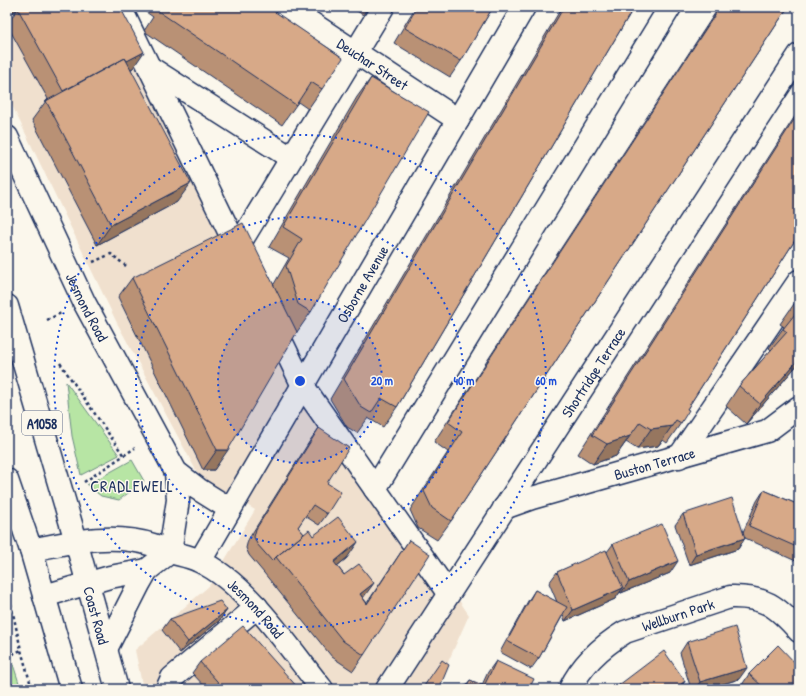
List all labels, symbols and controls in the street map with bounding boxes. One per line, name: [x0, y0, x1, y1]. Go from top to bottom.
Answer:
street label: Deuchar Street: [333, 33, 413, 95]
street label: Osborne Avenue: [331, 241, 393, 327]
street label: Jesmond Road: [61, 269, 114, 345]
street label: Shortridge Terrace: [556, 323, 630, 421]
text: 20 m: [371, 372, 393, 389]
text: 40 m: [454, 372, 474, 389]
text: 60 m: [535, 372, 557, 389]
centre of rings: [293, 374, 307, 388]
road number: A1058: [22, 411, 62, 435]
street label: Buston Terrace: [612, 442, 697, 485]
district label: CRADLEWELL: [90, 475, 174, 497]
street label: Jesmond Road: [223, 573, 289, 643]
street label: Coast Road: [79, 584, 115, 647]
street label: Wellburn Park: [639, 593, 717, 636]

